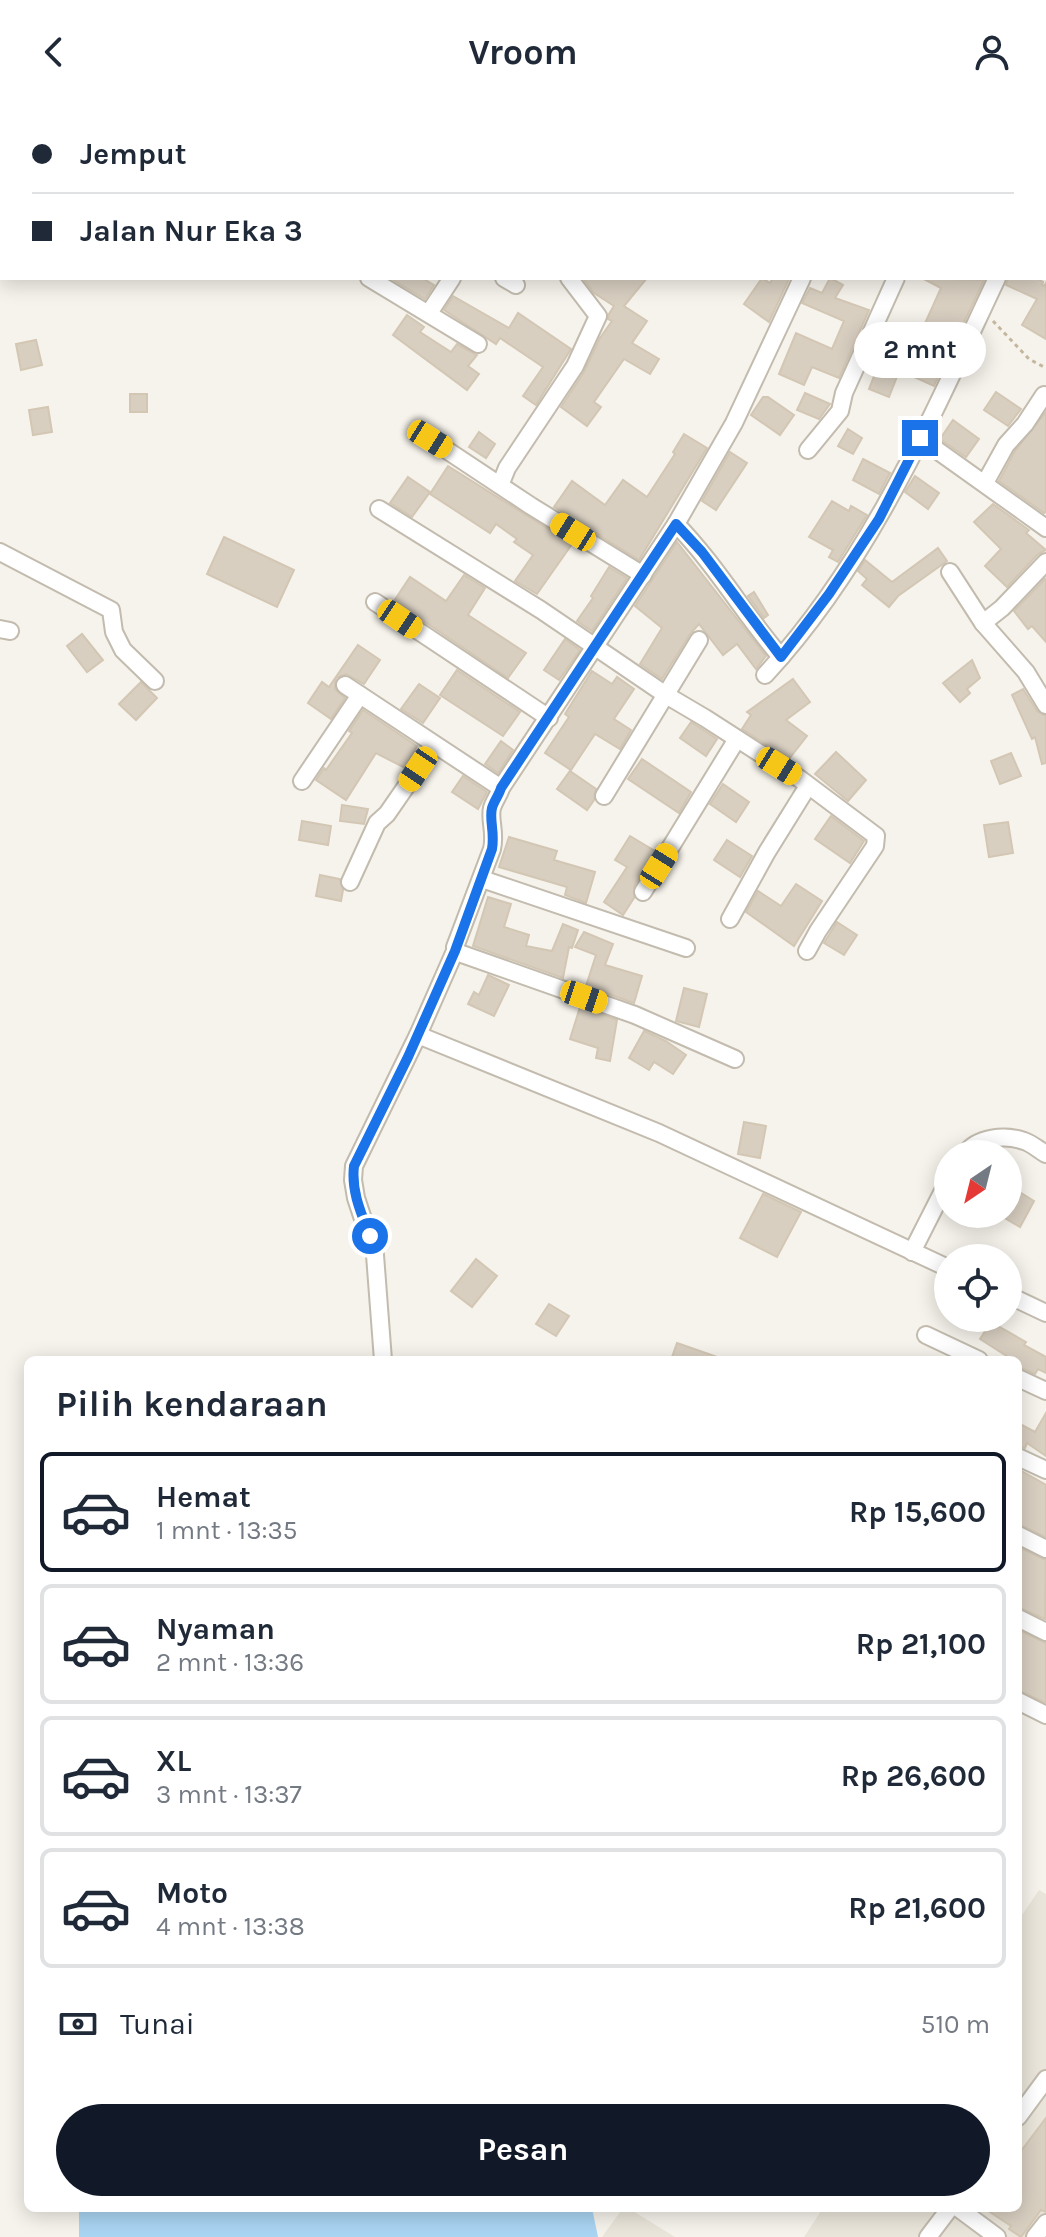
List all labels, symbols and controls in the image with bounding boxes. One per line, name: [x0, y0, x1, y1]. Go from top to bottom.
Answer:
icon: back: [32, 30, 76, 74]
icon: person: [970, 30, 1014, 74]
text: Vroom: [468, 31, 578, 73]
text: Jemput: [80, 136, 187, 172]
text: Jalan Nur Eka 3: [80, 213, 303, 249]
callout: 2 mnt: [854, 322, 986, 378]
text: 2 mnt: [883, 334, 957, 365]
car: [403, 416, 457, 462]
route end: [902, 420, 938, 456]
car: [546, 509, 600, 555]
car: [373, 596, 427, 642]
car: [395, 742, 441, 796]
car: [752, 743, 806, 789]
car: [636, 839, 682, 893]
car: [557, 978, 611, 1016]
north arrow: [934, 1140, 1022, 1228]
map controls: [934, 1140, 1022, 1332]
route start: [352, 1218, 388, 1254]
button: locate: [934, 1244, 1022, 1332]
text: Pilih kendaraan: [56, 1383, 328, 1425]
icon: car: [60, 1476, 132, 1548]
text: Hemat: [156, 1479, 251, 1515]
text: Rp 15,600: [849, 1494, 986, 1530]
text: 1 mnt · 13:35: [156, 1515, 298, 1546]
icon: car: [60, 1608, 132, 1680]
text: Nyaman: [156, 1611, 275, 1647]
text: Rp 21,100: [856, 1626, 986, 1662]
text: 2 mnt · 13:36: [156, 1647, 304, 1678]
icon: car: [60, 1740, 132, 1812]
text: XL: [156, 1743, 191, 1779]
text: Rp 26,600: [841, 1758, 986, 1794]
text: 3 mnt · 13:37: [156, 1779, 302, 1810]
icon: car: [60, 1872, 132, 1944]
text: Moto: [156, 1875, 228, 1911]
text: Rp 21,600: [848, 1890, 986, 1926]
text: 4 mnt · 13:38: [156, 1911, 305, 1942]
icon: cash: [56, 2002, 100, 2046]
text: Tunai: [120, 2006, 195, 2042]
text: 510 m: [921, 2009, 990, 2040]
button: Pesan: [56, 2104, 990, 2196]

